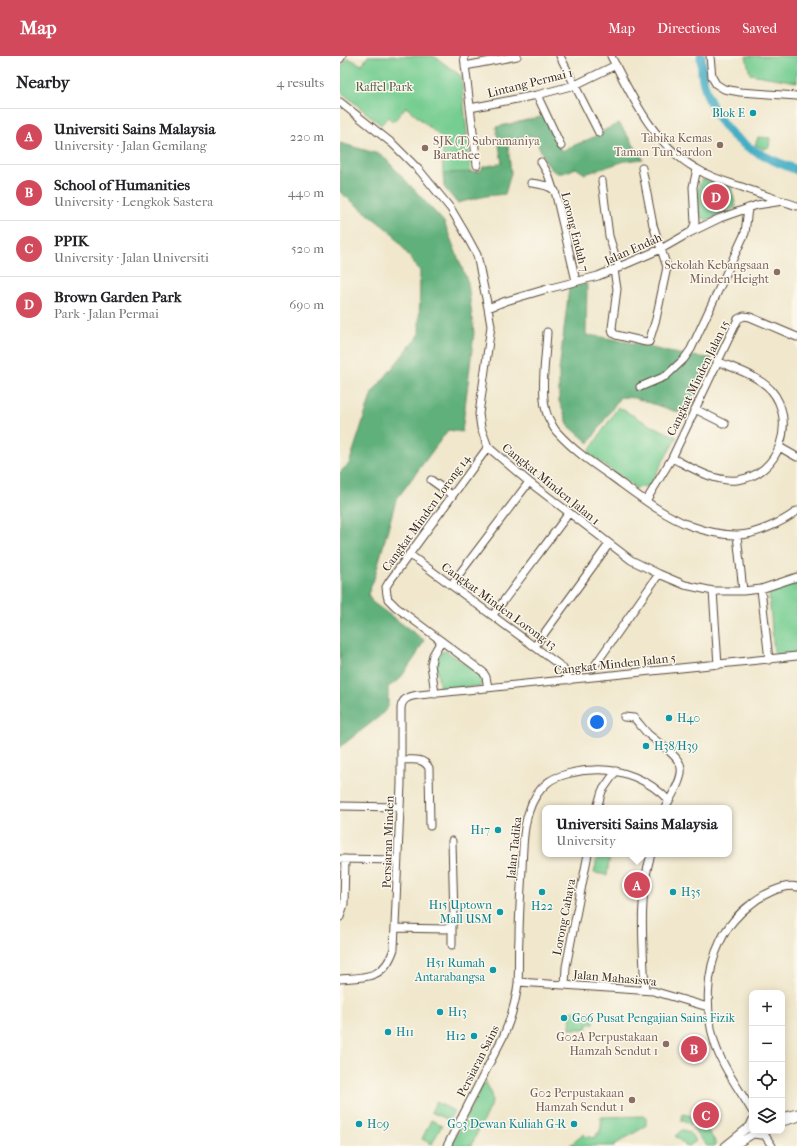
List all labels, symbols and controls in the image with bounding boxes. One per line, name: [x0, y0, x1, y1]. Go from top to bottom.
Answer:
text: Map: [20, 17, 56, 39]
text: Map: [608, 20, 635, 37]
text: Directions: [657, 20, 720, 37]
text: Saved: [742, 20, 777, 37]
street label: Lintang Permai 1: [486, 66, 574, 100]
text: Nearby: [16, 72, 70, 92]
text: 4 results: [277, 75, 324, 90]
park label: Raffel Park: [355, 80, 413, 94]
place label: Blok E: [712, 106, 745, 120]
marker: Blok E: [748, 108, 758, 118]
text: Universiti Sains Malaysia: [54, 120, 215, 138]
text: A: [25, 129, 33, 144]
text: 220 m: [290, 129, 324, 144]
place label: Tabika Kemas Taman Tun Sardon: [614, 131, 713, 159]
place label: SJK (T) Subramaniya Barathee: [433, 134, 540, 162]
text: University · Jalan Gemilang: [54, 138, 207, 153]
marker: Tabika Kemas Taman Tun Sardon: [715, 140, 725, 150]
marker: SJK (T) Subramaniya Barathee: [420, 143, 430, 153]
text: School of Humanities: [54, 176, 190, 194]
pin: D: [703, 182, 729, 212]
text: B: [25, 185, 33, 200]
text: 440 m: [288, 185, 324, 200]
street label: Lorong Endah 7: [558, 191, 592, 274]
text: University · Lengkok Sastera: [54, 194, 213, 209]
street label: Jalan Endah: [601, 230, 664, 268]
text: PPIK: [54, 232, 89, 250]
text: C: [25, 241, 33, 256]
text: 520 m: [291, 241, 324, 256]
text: University · Jalan Universiti: [54, 250, 209, 265]
place label: Sekolah Kebangsaan Minden Height: [665, 258, 770, 286]
marker: Sekolah Kebangsaan Minden Height: [772, 267, 782, 277]
text: Brown Garden Park: [54, 288, 182, 306]
text: D: [24, 297, 34, 312]
text: 690 m: [289, 297, 324, 312]
text: Park · Jalan Permai: [54, 306, 159, 321]
street label: Cangkat Minden Jalan 15: [664, 318, 732, 438]
street label: Cangkat Minden Jalan 1: [499, 440, 603, 528]
street label: Cangkat Minden Lorong 14: [379, 451, 474, 574]
street label: Cangkat Minden Lorong 13: [439, 560, 559, 652]
street label: Cangkat Minden Jalan 5: [553, 651, 677, 677]
place label: H40: [677, 711, 700, 725]
your location: [587, 712, 607, 732]
marker: H40: [664, 713, 674, 723]
place label: H38/H39: [654, 739, 698, 753]
marker: H38/H39: [641, 741, 651, 751]
street label: Persiaran Minden: [379, 795, 397, 889]
popup: [542, 805, 732, 857]
text: Universiti Sains Malaysia: [556, 815, 718, 833]
street label: Jalan Tadika: [504, 816, 524, 881]
place label: H17: [470, 823, 490, 837]
marker: H17: [493, 825, 503, 835]
text: University: [556, 833, 616, 848]
pin: A: [624, 870, 650, 900]
street label: Lorong Cahaya: [550, 877, 578, 957]
place label: H35: [681, 885, 701, 899]
marker: H22: [537, 887, 547, 897]
marker: H35: [668, 887, 678, 897]
place label: H15 Uptown Mall USM: [429, 898, 492, 926]
place label: H22: [531, 899, 553, 913]
marker: H15 Uptown Mall USM: [495, 907, 505, 917]
place label: H51 Rumah Antarabangsa: [414, 956, 485, 984]
marker: H51 Rumah Antarabangsa: [488, 965, 498, 975]
street label: Jalan Mahasiswa: [572, 967, 658, 989]
map controls: [749, 990, 785, 1134]
button: +: [749, 990, 785, 1026]
place label: H13: [448, 1005, 467, 1019]
marker: H13: [435, 1007, 445, 1017]
place label: G06 Pusat Pengajian Sains Fizik: [572, 1011, 736, 1025]
marker: G06 Pusat Pengajian Sains Fizik: [559, 1013, 569, 1023]
street label: Persiaran Sains: [454, 1022, 502, 1099]
place label: H11: [396, 1025, 414, 1039]
button: −: [749, 1026, 785, 1062]
marker: H11: [383, 1027, 393, 1037]
place label: H12: [446, 1029, 466, 1043]
place label: G02A Perpustakaan Hamzah Sendut 1: [556, 1030, 658, 1058]
marker: H12: [469, 1031, 479, 1041]
pin: B: [681, 1034, 707, 1064]
marker: G02A Perpustakaan Hamzah Sendut 1: [661, 1039, 671, 1049]
button: locate: [749, 1062, 785, 1098]
place label: G02 Perpustakaan Hamzah Sendut 1: [530, 1086, 624, 1114]
marker: G02 Perpustakaan Hamzah Sendut 1: [627, 1095, 637, 1105]
button: layers: [749, 1098, 785, 1134]
pin: C: [693, 1100, 719, 1130]
place label: H09: [367, 1117, 389, 1131]
place label: G03 Dewan Kuliah G-R: [447, 1117, 567, 1131]
marker: H09: [354, 1119, 364, 1129]
marker: G03 Dewan Kuliah G-R: [569, 1119, 579, 1129]

